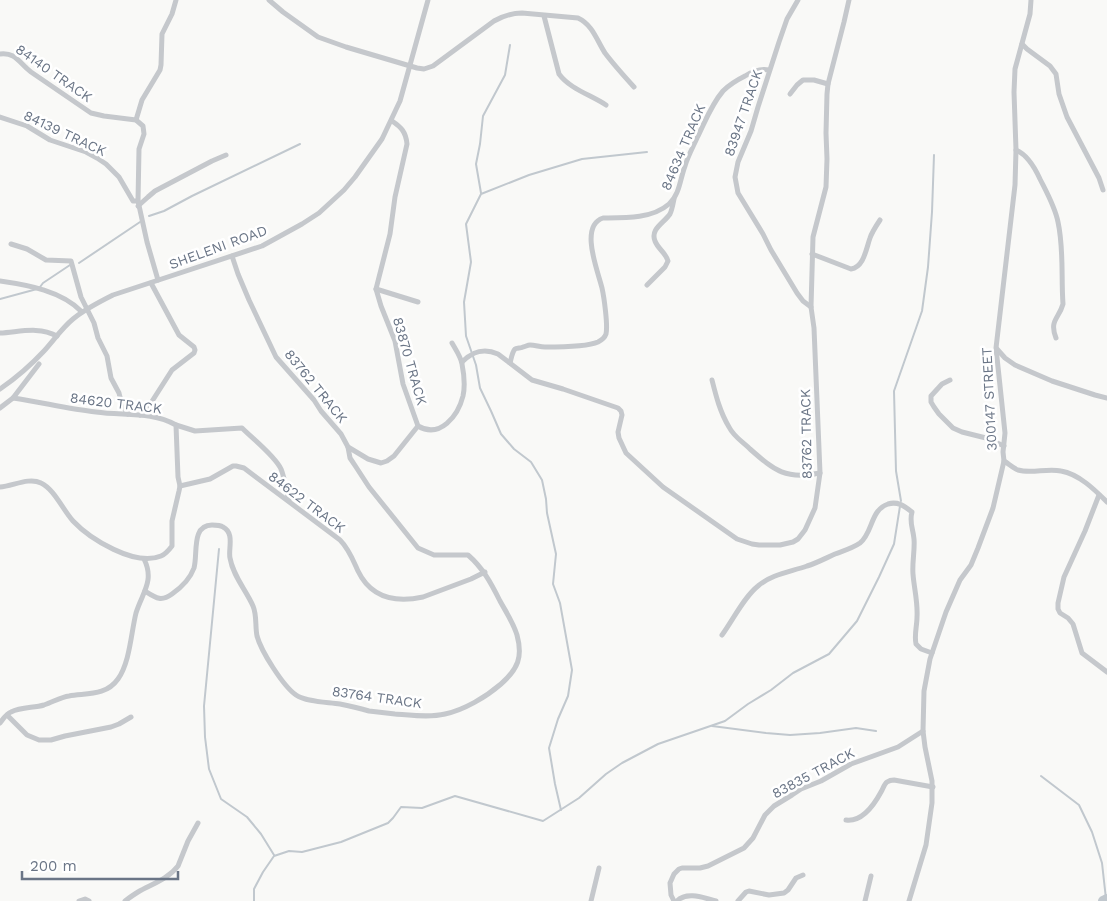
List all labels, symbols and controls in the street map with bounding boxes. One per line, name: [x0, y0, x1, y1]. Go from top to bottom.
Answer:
street label: 84140 TRACK: [13, 41, 95, 105]
street label: 83947 TRACK: [721, 68, 765, 158]
street label: 84634 TRACK: [658, 101, 708, 193]
street label: 84139 TRACK: [21, 107, 109, 159]
street label: SHELENI ROAD: [167, 222, 269, 272]
street label: 83870 TRACK: [390, 315, 430, 407]
street label: 83762 TRACK: [281, 346, 351, 426]
street label: 300147 STREET: [978, 346, 1000, 451]
street label: 84620 TRACK: [69, 389, 163, 417]
street label: 83762 TRACK: [797, 389, 815, 479]
street label: 84622 TRACK: [265, 468, 349, 536]
street label: 83764 TRACK: [331, 683, 423, 711]
street label: 83835 TRACK: [769, 745, 857, 801]
scale bar: [22, 848, 179, 880]
text: 200 m: [30, 857, 77, 875]

